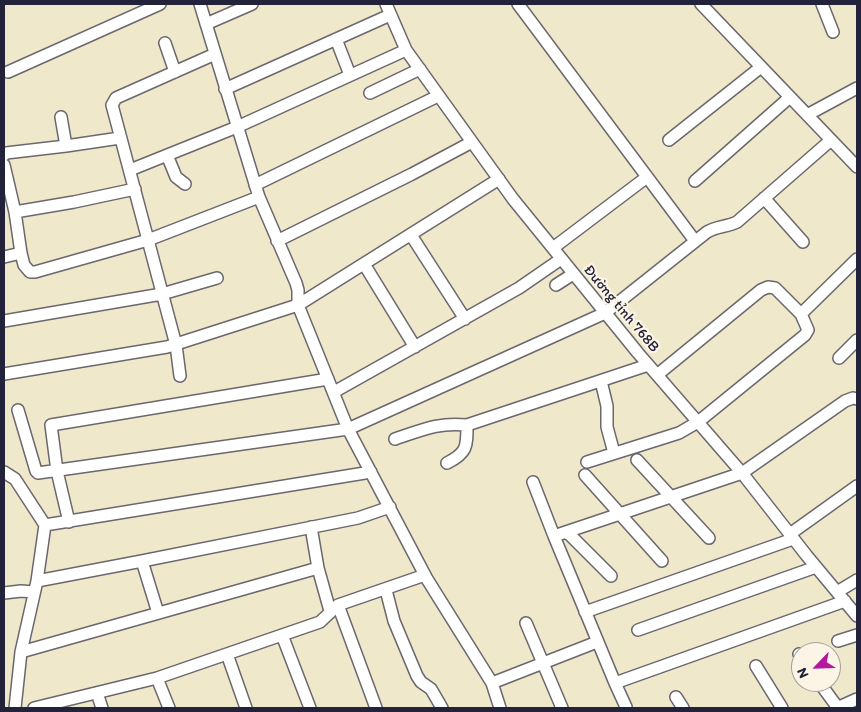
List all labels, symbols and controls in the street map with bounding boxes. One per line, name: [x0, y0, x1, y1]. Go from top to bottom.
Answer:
street label: Đường tỉnh 768B: [579, 262, 663, 356]
north arrow: [791, 642, 841, 692]
text: N: [793, 665, 812, 681]

